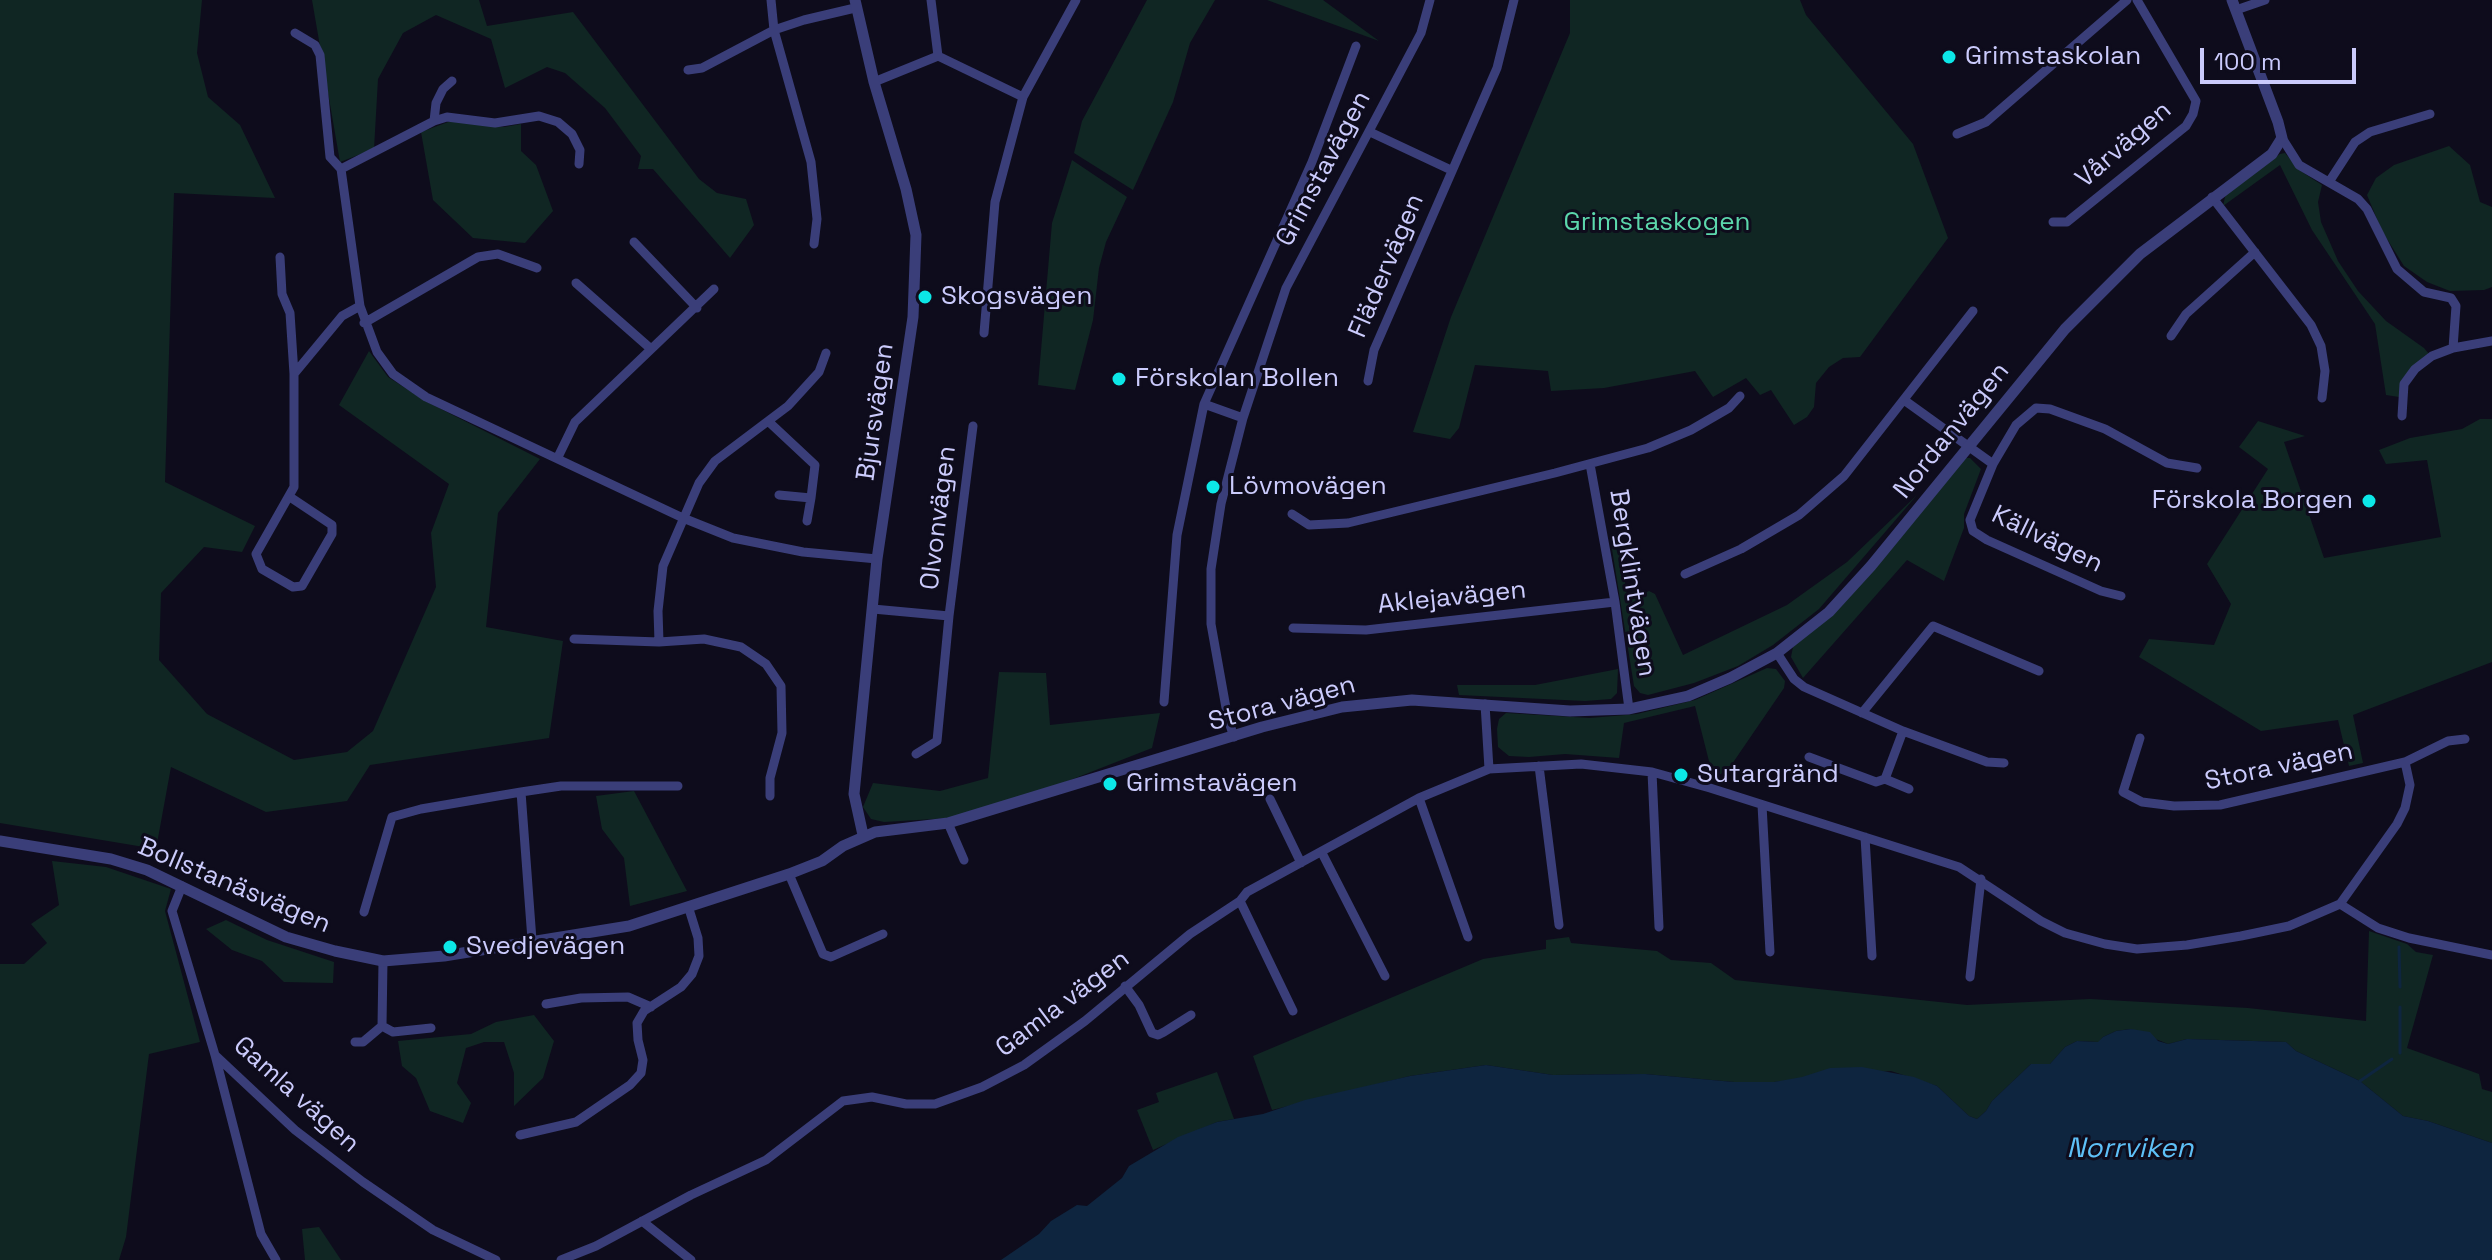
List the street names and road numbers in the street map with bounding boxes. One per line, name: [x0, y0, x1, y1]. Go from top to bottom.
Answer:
street label: Grimstavägen: [1270, 86, 1378, 252]
street label: Vårvägen: [2070, 95, 2178, 195]
street label: Flädervägen: [1343, 189, 1431, 343]
street label: Bjursvägen: [851, 341, 901, 483]
street label: Nordanvägen: [1888, 357, 2016, 505]
street label: Olvonvägen: [915, 444, 963, 592]
street label: Bergklintvägen: [1602, 487, 1662, 679]
street label: Källvägen: [1986, 500, 2108, 580]
street label: Aklejavägen: [1376, 575, 1528, 621]
street label: Stora vägen: [1205, 669, 1359, 739]
street label: Stora vägen: [2202, 736, 2356, 798]
street label: Bollstanäsvägen: [133, 831, 335, 941]
street label: Gamla vägen: [990, 944, 1136, 1064]
street label: Gamla vägen: [227, 1030, 365, 1160]

